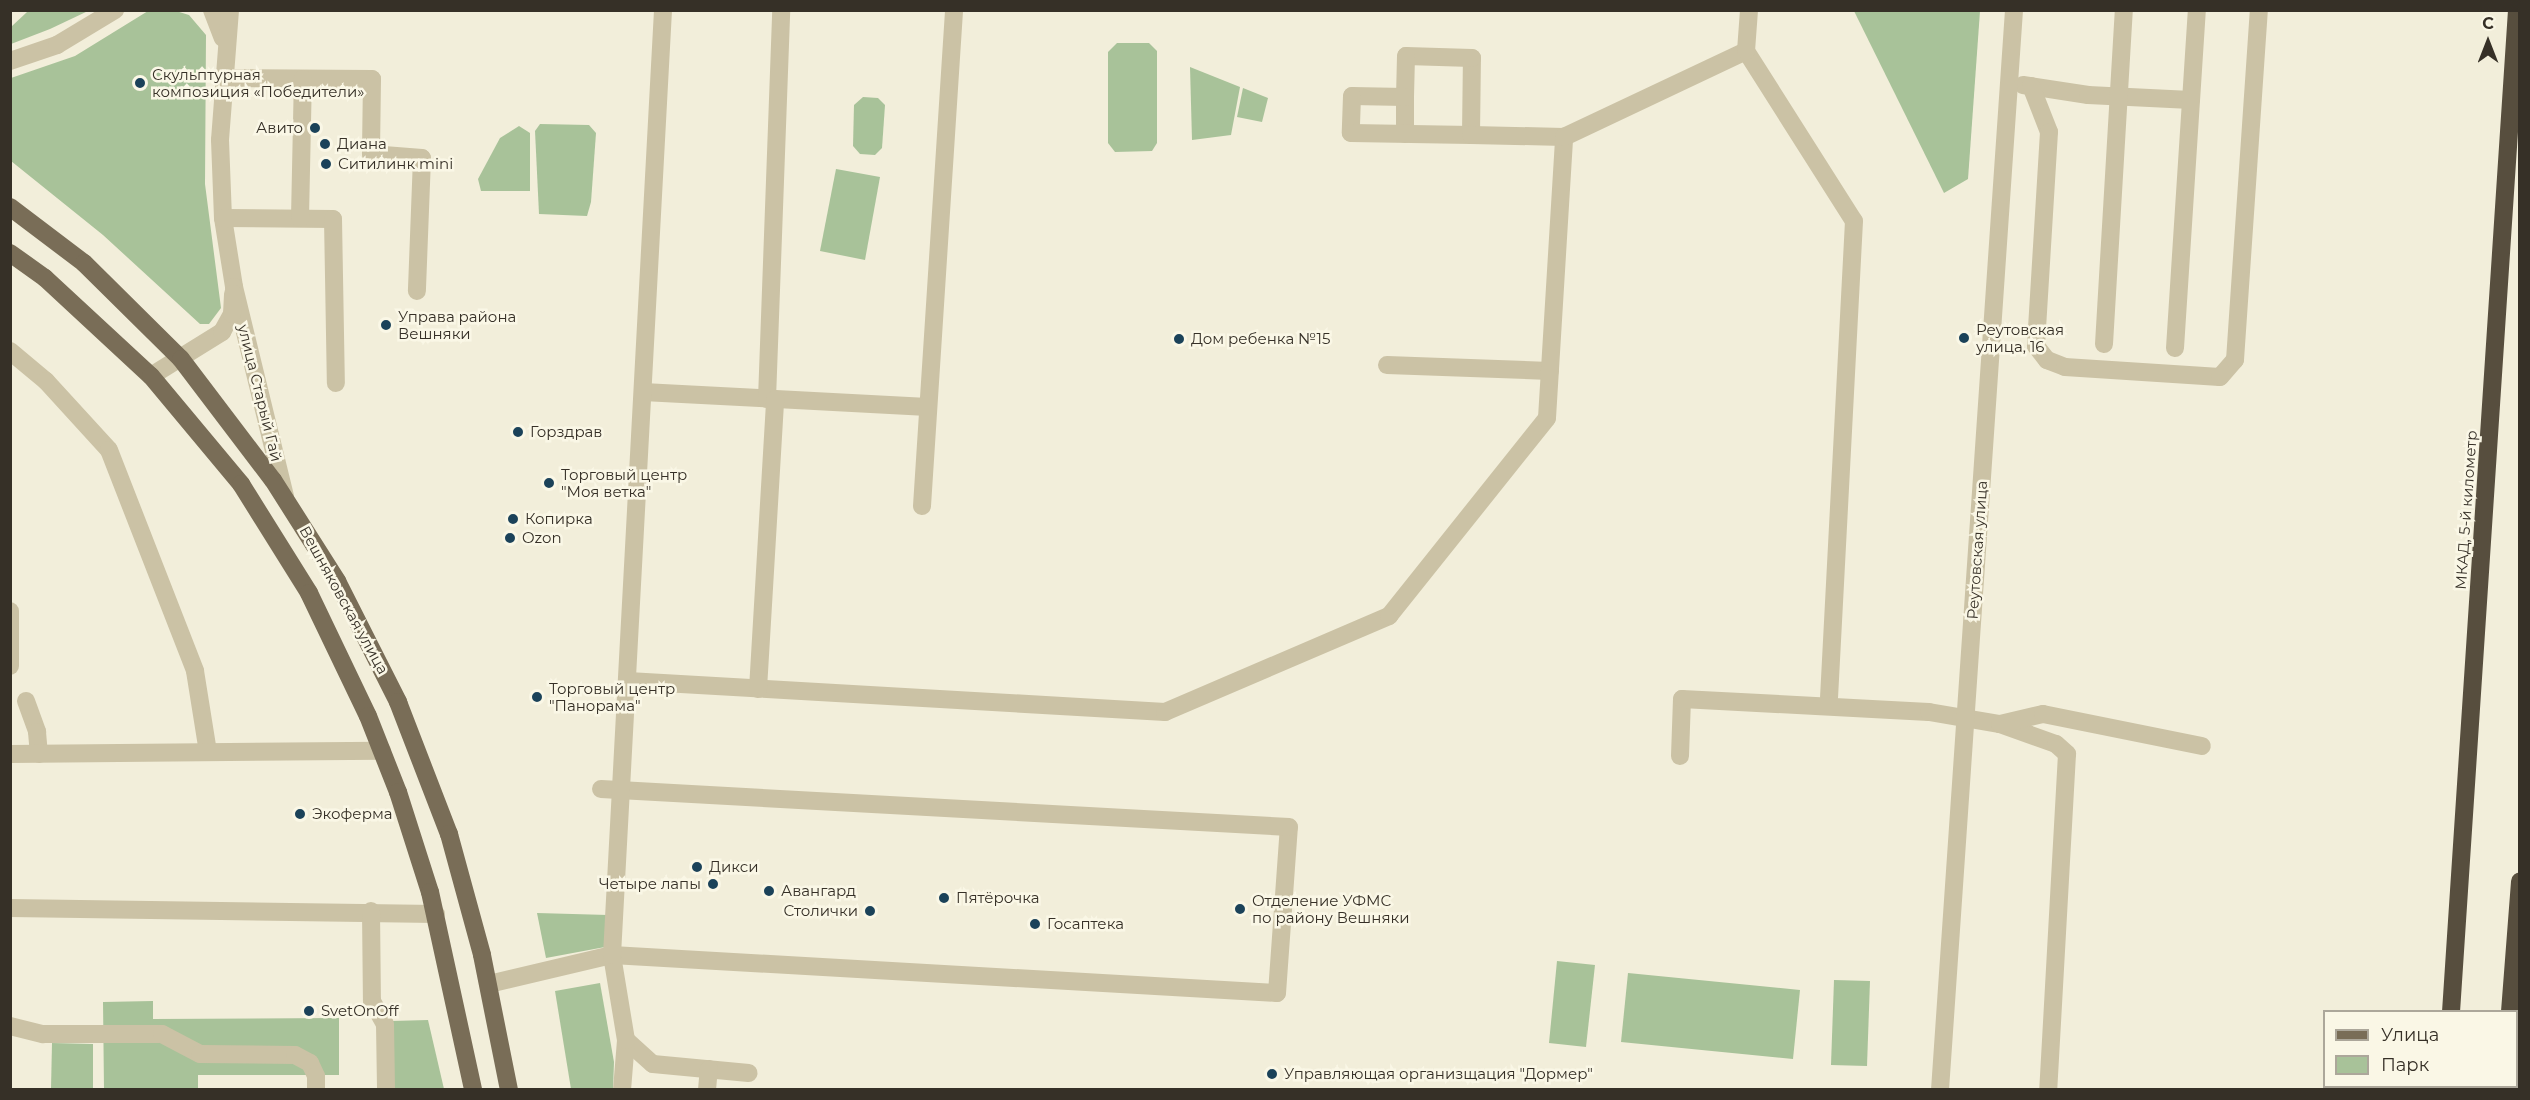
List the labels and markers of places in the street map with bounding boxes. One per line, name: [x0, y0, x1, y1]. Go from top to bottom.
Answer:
place label: Скульптурная композиция «Победители»: [152, 65, 364, 100]
marker: Скульптурная композиция «Победители»: [133, 76, 147, 90]
place label: Авито: [256, 119, 303, 137]
marker: Авито: [308, 121, 322, 135]
place label: Диана: [337, 135, 387, 153]
marker: Диана: [318, 137, 332, 151]
place label: Ситилинк mini: [338, 155, 453, 173]
marker: Ситилинк mini: [319, 157, 333, 171]
place label: Управа района Вешняки: [398, 307, 516, 342]
marker: Управа района Вешняки: [379, 318, 393, 332]
place label: Реутовская улица, 16: [1976, 320, 2064, 355]
place label: Дом ребенка №15: [1191, 330, 1330, 348]
marker: Реутовская улица, 16: [1957, 331, 1971, 345]
marker: Дом ребенка №15: [1172, 332, 1186, 346]
place label: Горздрав: [530, 423, 602, 441]
marker: Горздрав: [511, 425, 525, 439]
place label: Торговый центр "Моя ветка": [561, 465, 687, 500]
marker: Торговый центр "Моя ветка": [542, 476, 556, 490]
place label: Копирка: [525, 510, 593, 528]
marker: Копирка: [506, 512, 520, 526]
place label: Ozon: [522, 529, 562, 547]
marker: Ozon: [503, 531, 517, 545]
place label: Торговый центр "Панорама": [549, 679, 675, 714]
marker: Торговый центр "Панорама": [530, 690, 544, 704]
place label: Экоферма: [312, 805, 393, 823]
marker: Экоферма: [293, 807, 307, 821]
place label: Дикси: [709, 858, 758, 876]
marker: Дикси: [690, 860, 704, 874]
place label: Четыре лапы: [599, 875, 701, 893]
marker: Четыре лапы: [706, 877, 720, 891]
place label: Авангард: [781, 882, 856, 900]
marker: Авангард: [762, 884, 776, 898]
place label: Пятёрочка: [956, 889, 1040, 907]
marker: Пятёрочка: [937, 891, 951, 905]
place label: Отделение УФМС по району Вешняки: [1252, 891, 1410, 926]
place label: Столички: [783, 902, 858, 920]
marker: Отделение УФМС по району Вешняки: [1233, 902, 1247, 916]
marker: Столички: [863, 904, 877, 918]
place label: Госаптека: [1047, 915, 1124, 933]
marker: Госаптека: [1028, 917, 1042, 931]
place label: SvetOnOff: [321, 1002, 399, 1020]
marker: SvetOnOff: [302, 1004, 316, 1018]
place label: Управляющая организщация "Дормер": [1284, 1065, 1593, 1083]
marker: Управляющая организщация "Дормер": [1265, 1067, 1279, 1081]

